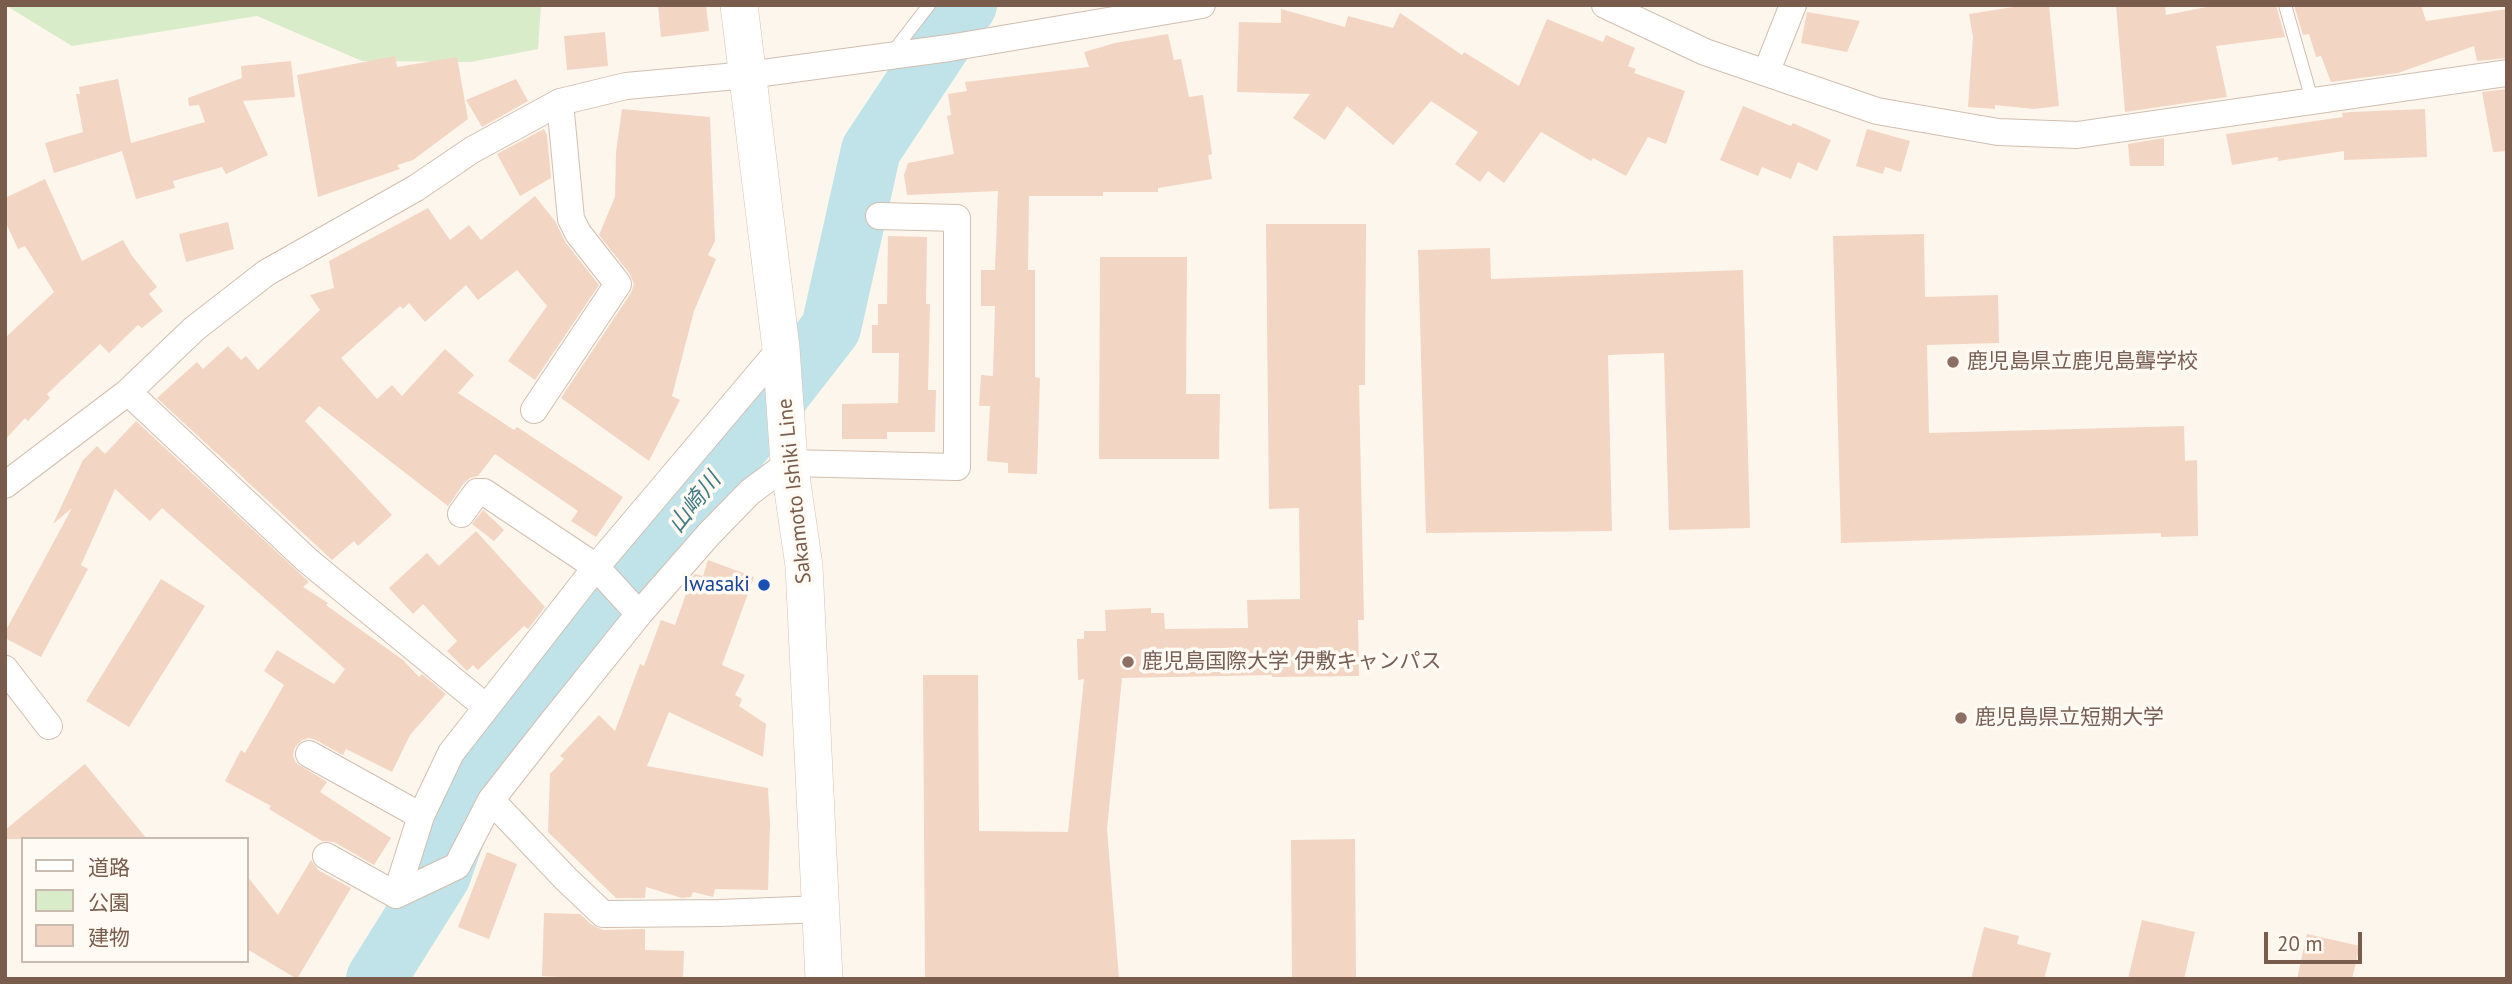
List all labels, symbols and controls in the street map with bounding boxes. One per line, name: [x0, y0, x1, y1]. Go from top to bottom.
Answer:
place label: 鹿児島県立鹿児島聾学校: [1967, 349, 2198, 375]
marker: 鹿児島県立鹿児島聾学校: [1945, 354, 1961, 370]
street label: Sakamoto Ishiki Line: [773, 397, 817, 585]
water label: 山崎川: [663, 467, 727, 539]
place label: Iwasaki: [683, 572, 750, 598]
marker: Iwasaki: [756, 577, 772, 593]
place label: 鹿児島国際大学 伊敷キャンパス: [1142, 649, 1442, 675]
marker: 鹿児島国際大学 伊敷キャンパス: [1120, 654, 1136, 670]
place label: 鹿児島県立短期大学: [1975, 705, 2164, 731]
marker: 鹿児島県立短期大学: [1953, 710, 1969, 726]
legend: [21, 837, 248, 963]
text: 道路: [88, 854, 130, 881]
text: 公園: [88, 889, 130, 916]
scale bar: [2267, 918, 2365, 962]
text: 建物: [88, 924, 130, 951]
text: 20 m: [2277, 930, 2323, 957]

